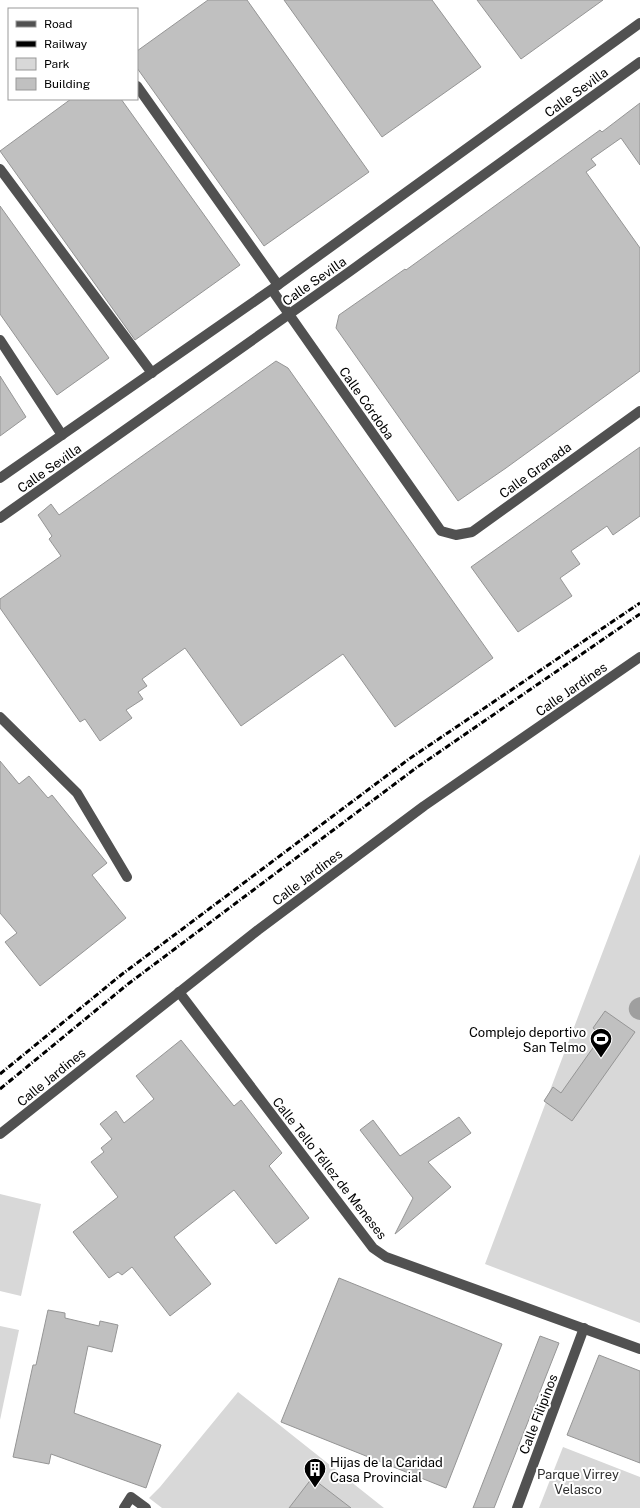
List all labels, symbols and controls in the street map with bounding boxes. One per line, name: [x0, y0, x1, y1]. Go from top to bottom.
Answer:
legend: [8, 8, 138, 100]
text: Road: [44, 17, 72, 31]
text: Railway: [44, 37, 88, 51]
text: Park: [44, 57, 70, 71]
street label: Calle Sevilla: [542, 64, 611, 120]
text: Building: [44, 77, 90, 91]
street label: Calle Sevilla: [279, 254, 349, 309]
street label: Calle Córdoba: [336, 364, 397, 442]
street label: Calle Granada: [496, 439, 574, 501]
street label: Calle Sevilla: [14, 441, 84, 496]
street label: Calle Jardines: [533, 659, 610, 720]
street label: Calle Jardines: [269, 846, 345, 909]
place label: Complejo deportivo San Telmo: [469, 1025, 586, 1055]
sports icon: Complejo deportivo San Telmo: [588, 1026, 614, 1059]
street label: Calle Jardines: [14, 1045, 89, 1110]
street label: Calle Tello Téllez de Meneses: [269, 1094, 390, 1242]
street label: Calle Filipinos: [516, 1372, 561, 1456]
place label: Hijas de la Caridad Casa Provincial: [330, 1455, 443, 1485]
building icon: Hijas de la Caridad Casa Provincial: [302, 1456, 328, 1489]
park label: Parque Virrey Velasco: [537, 1467, 619, 1497]

